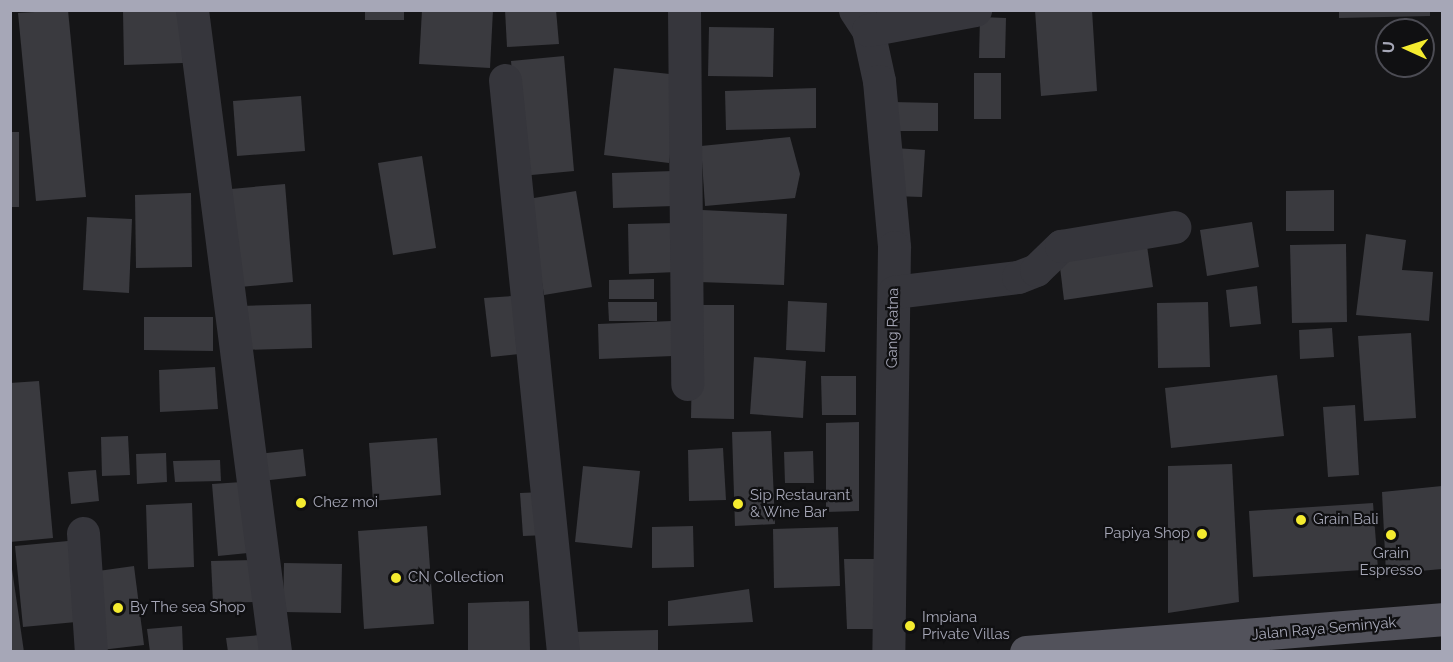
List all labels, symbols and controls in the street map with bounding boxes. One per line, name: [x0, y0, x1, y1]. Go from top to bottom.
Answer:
north arrow: [1375, 18, 1435, 78]
text: U: [1379, 41, 1398, 54]
street label: Gang Ratna: [883, 288, 903, 368]
place label: Sip Restaurant & Wine Bar: [750, 486, 850, 521]
place label: Chez moi: [313, 494, 378, 512]
marker: Chez moi: [294, 496, 308, 510]
marker: Sip Restaurant & Wine Bar: [731, 497, 745, 511]
place label: Grain Bali: [1313, 511, 1379, 529]
marker: Grain Bali: [1294, 513, 1308, 527]
place label: Papiya Shop: [1104, 525, 1190, 543]
marker: Papiya Shop: [1195, 527, 1209, 541]
marker: Grain Espresso: [1384, 528, 1398, 542]
place label: Grain Espresso: [1360, 544, 1422, 579]
place label: CN Collection: [408, 569, 504, 587]
marker: CN Collection: [389, 571, 403, 585]
place label: By The sea Shop: [130, 599, 246, 617]
marker: By The sea Shop: [111, 601, 125, 615]
place label: Impiana Private Villas: [922, 608, 1010, 643]
street label: Jalan Raya Seminyak: [1251, 614, 1397, 644]
marker: Impiana Private Villas: [903, 619, 917, 633]

